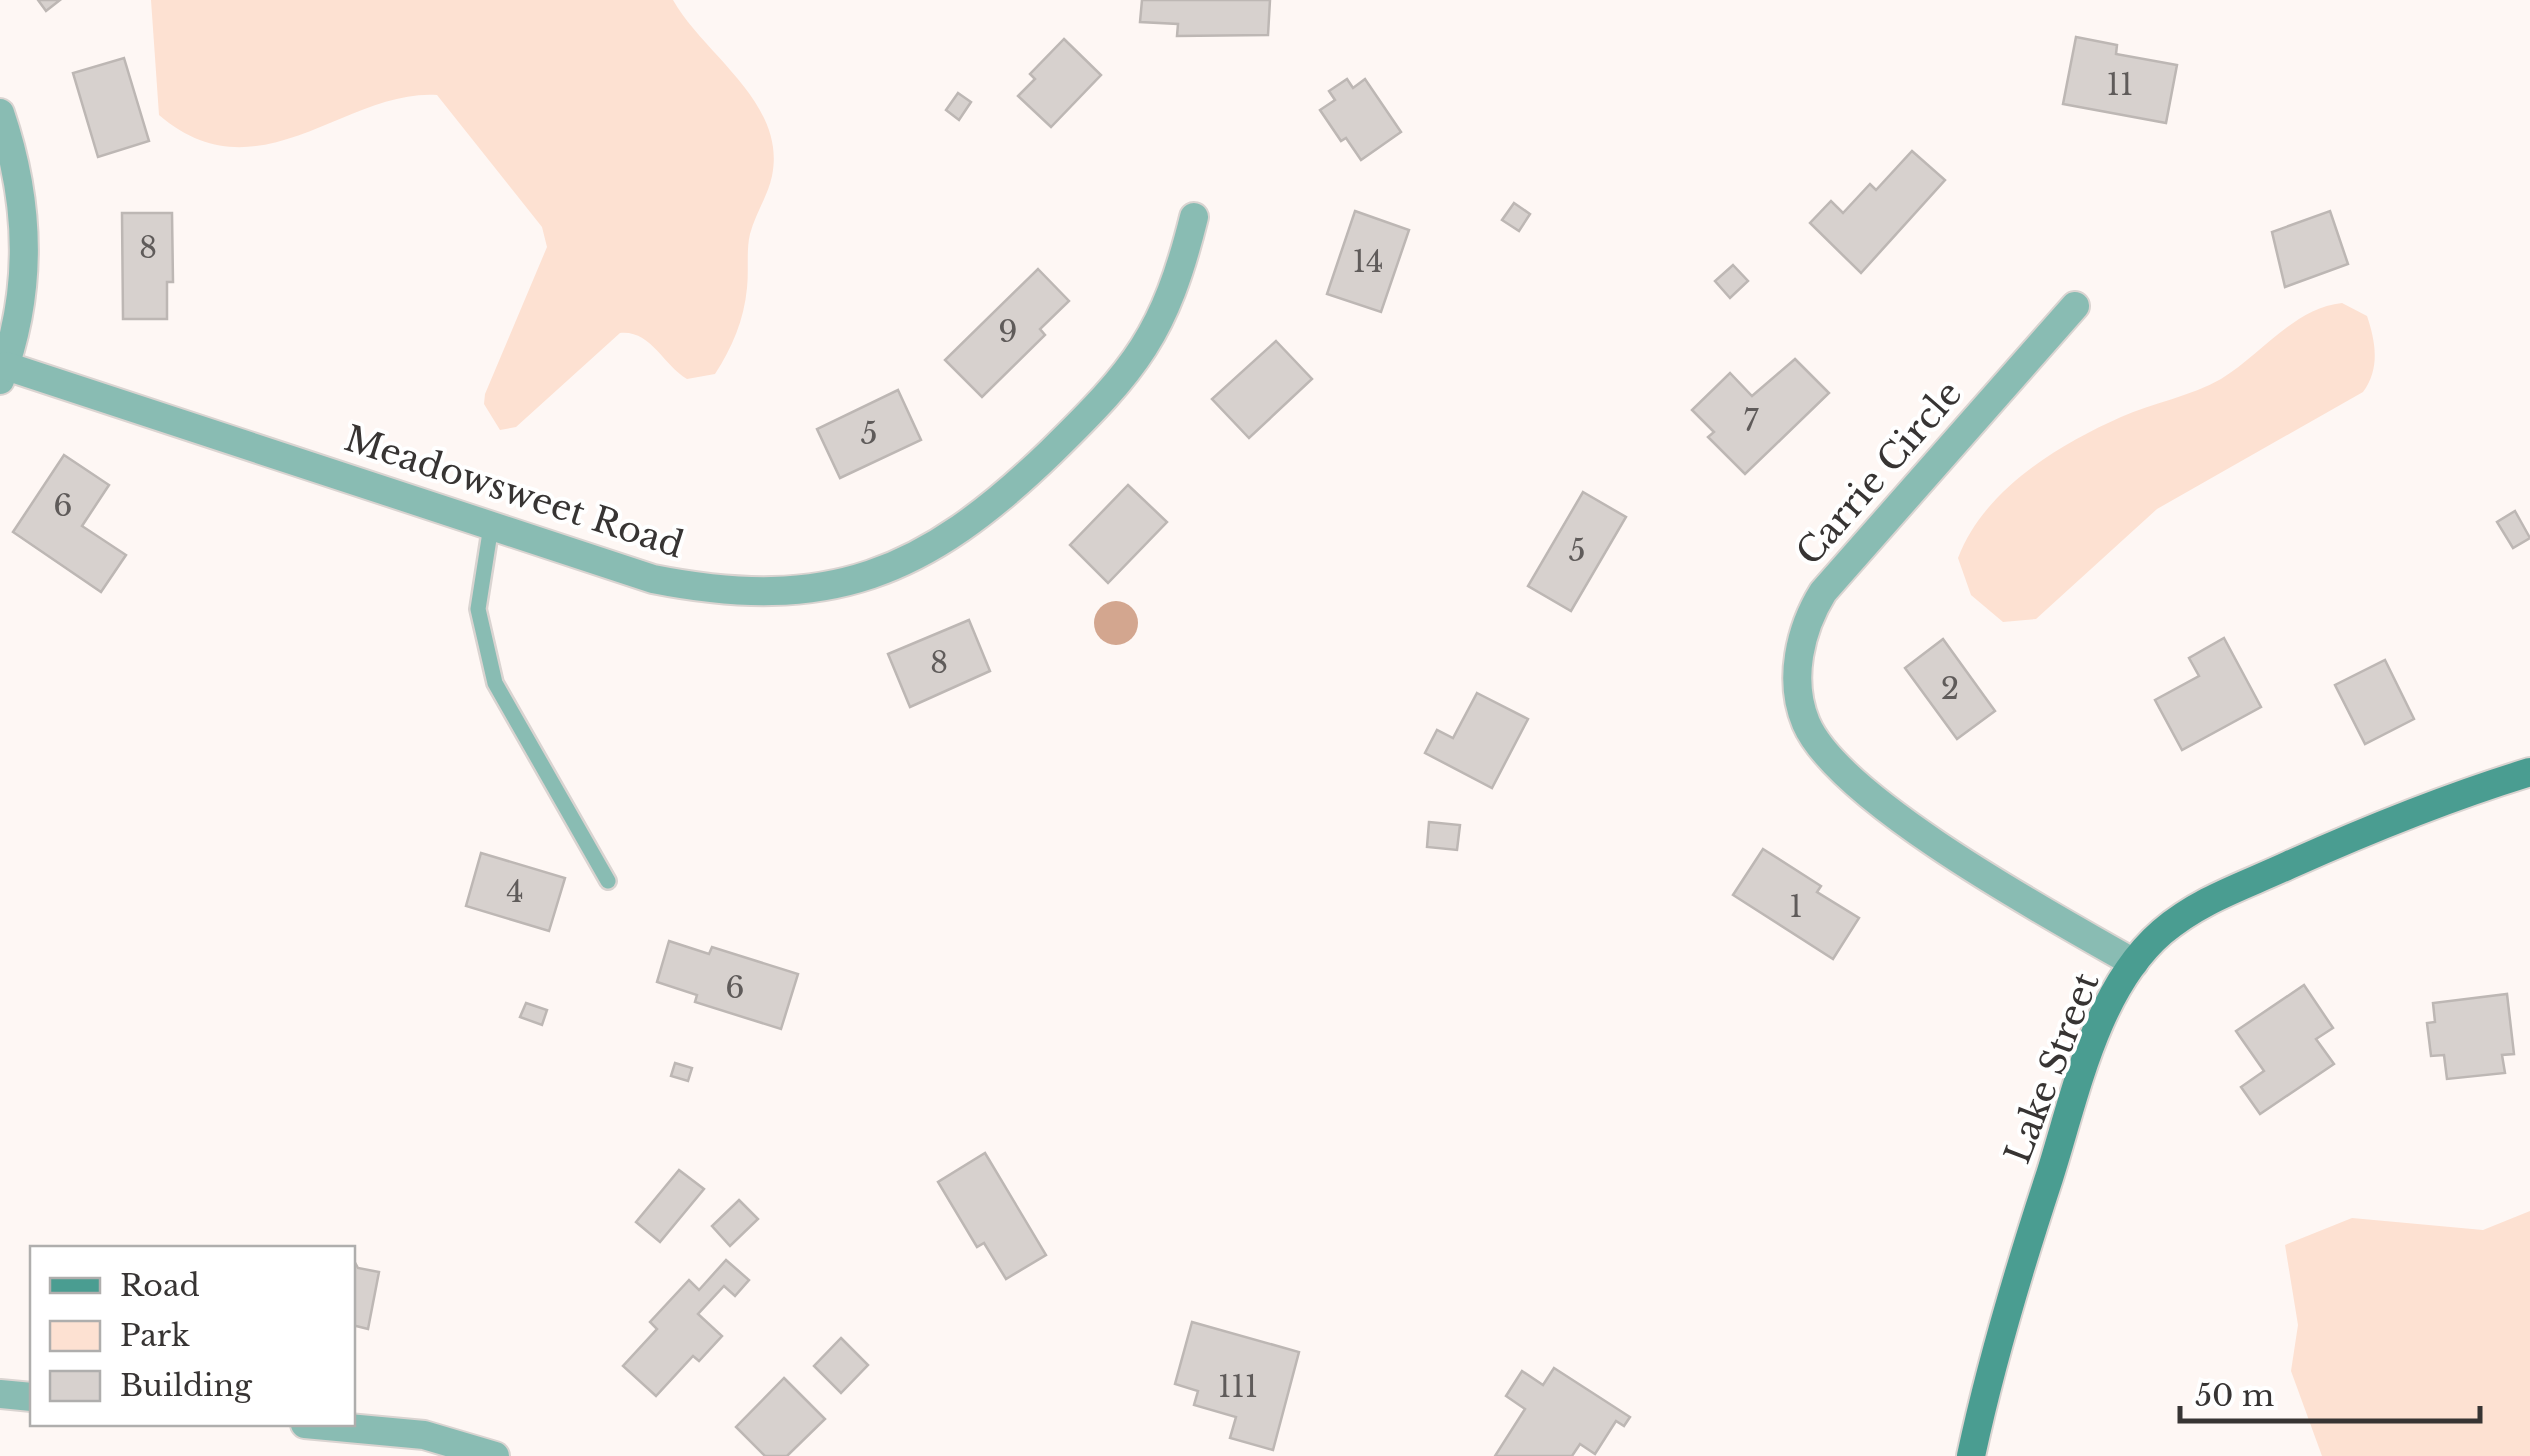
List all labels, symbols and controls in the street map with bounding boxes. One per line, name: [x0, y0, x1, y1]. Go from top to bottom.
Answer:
house number: 11: [2107, 66, 2133, 103]
house number: 8: [139, 229, 157, 266]
house number: 14: [1353, 243, 1383, 280]
house number: 9: [998, 313, 1018, 350]
street label: Carrie Circle: [1787, 372, 1970, 573]
house number: 7: [1743, 402, 1759, 439]
house number: 5: [860, 415, 878, 452]
street label: Meadowsweet Road: [339, 416, 689, 567]
house number: 6: [53, 487, 73, 524]
house number: 5: [1568, 532, 1586, 569]
house number: 8: [930, 644, 948, 681]
house number: 2: [1941, 670, 1959, 707]
house number: 4: [506, 873, 524, 910]
house number: 1: [1789, 888, 1803, 925]
street label: Lake Street: [1996, 967, 2108, 1169]
house number: 6: [725, 969, 745, 1006]
legend: [30, 1246, 355, 1426]
text: Road: [120, 1267, 200, 1304]
text: Park: [120, 1317, 190, 1354]
scale bar: [2180, 1361, 2480, 1423]
text: Building: [120, 1367, 253, 1404]
house number: 111: [1218, 1368, 1258, 1405]
text: 50 m: [2195, 1377, 2274, 1414]

